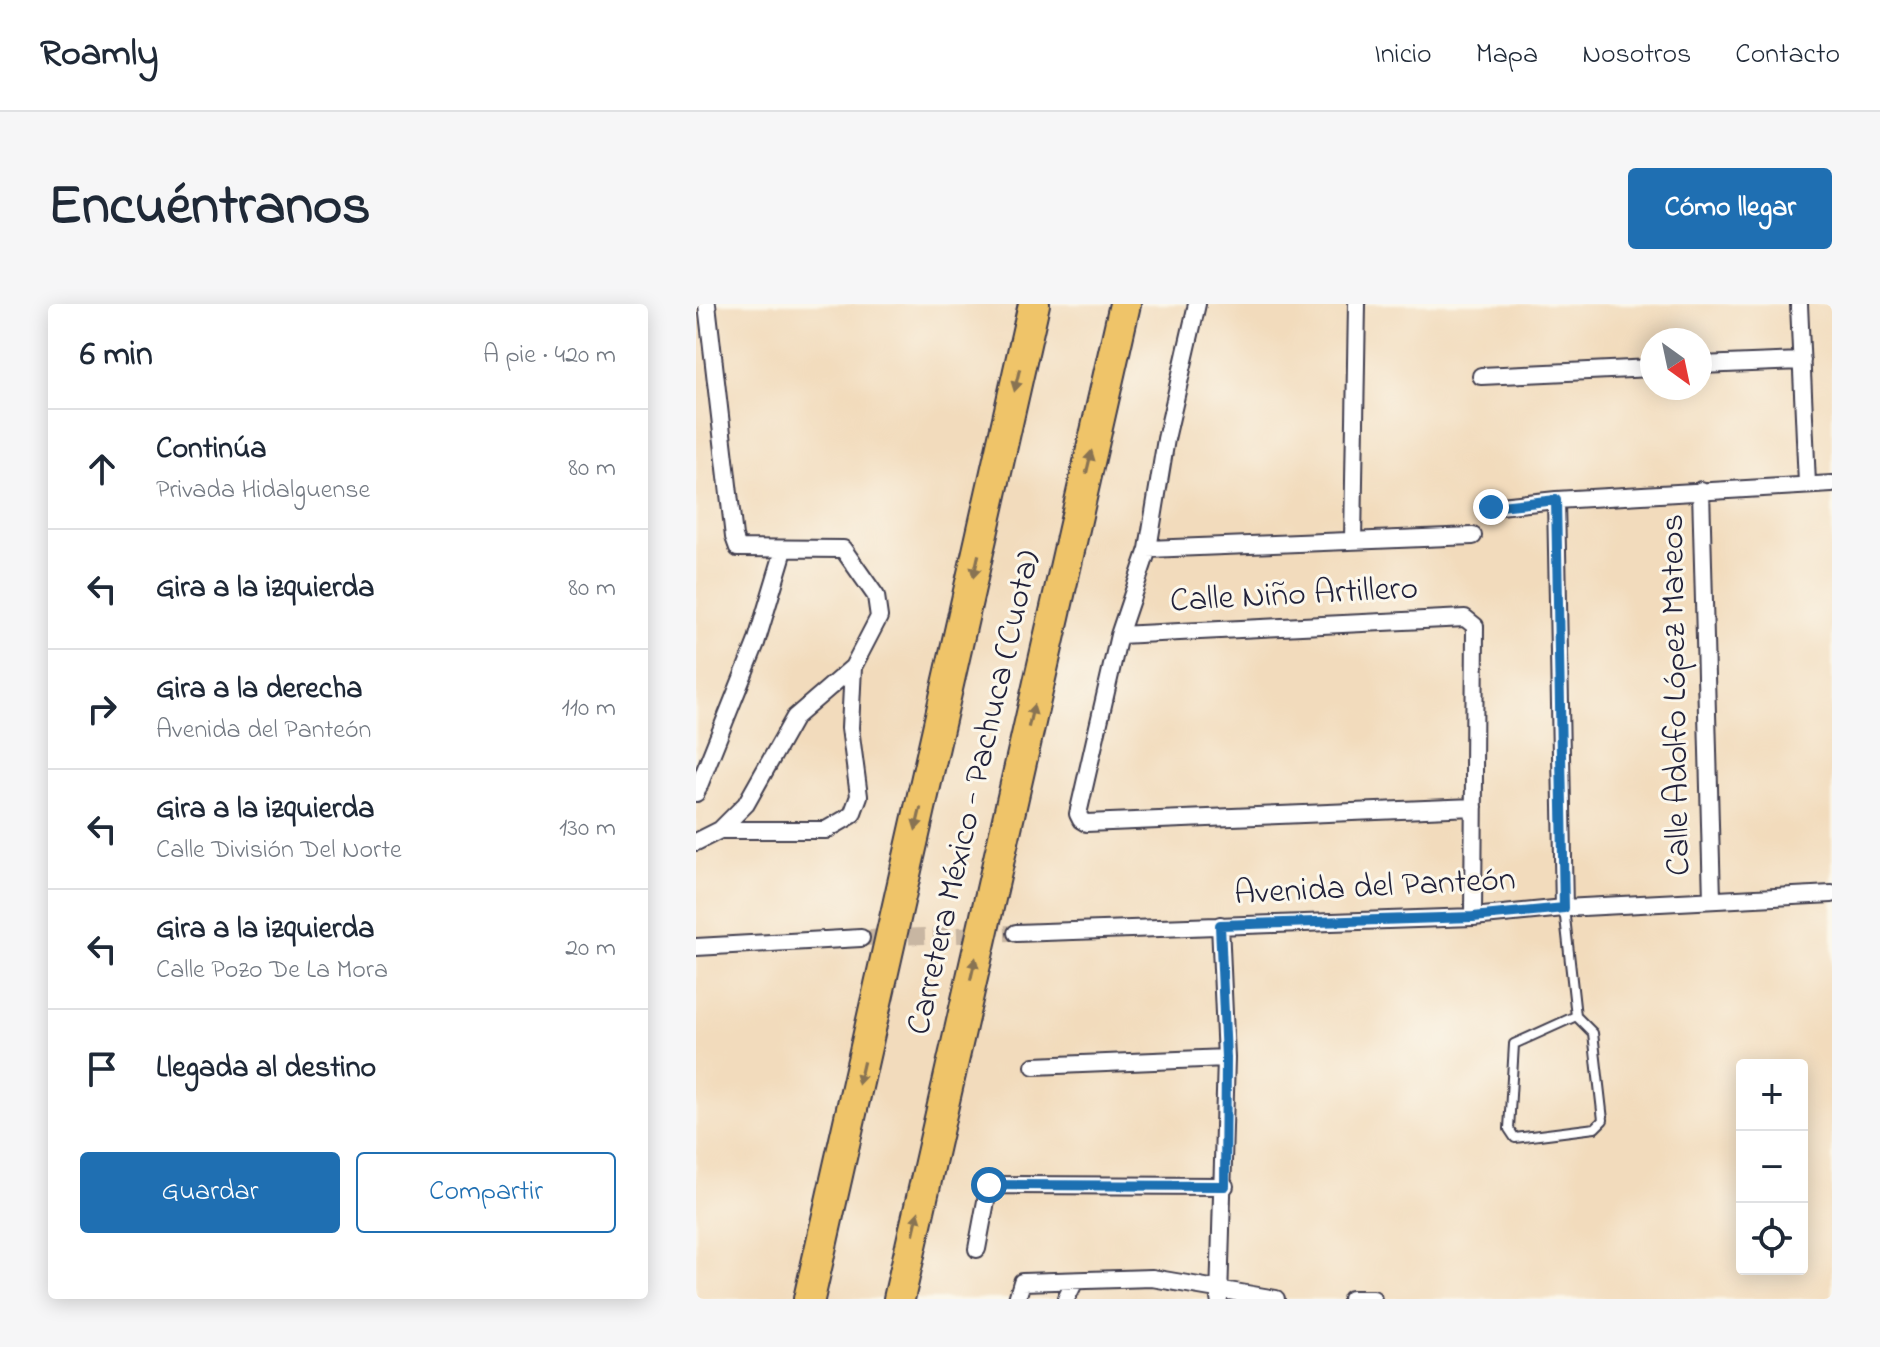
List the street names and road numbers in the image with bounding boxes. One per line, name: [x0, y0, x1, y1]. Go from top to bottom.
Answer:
street label: Calle Adolfo López Mateos: [1649, 514, 1705, 876]
street label: Carretera México - Pachuca (Cuota): [895, 546, 1055, 1040]
street label: Calle Niño Artillero: [1169, 565, 1419, 627]
street label: Avenida del Panteón: [1233, 856, 1517, 920]

